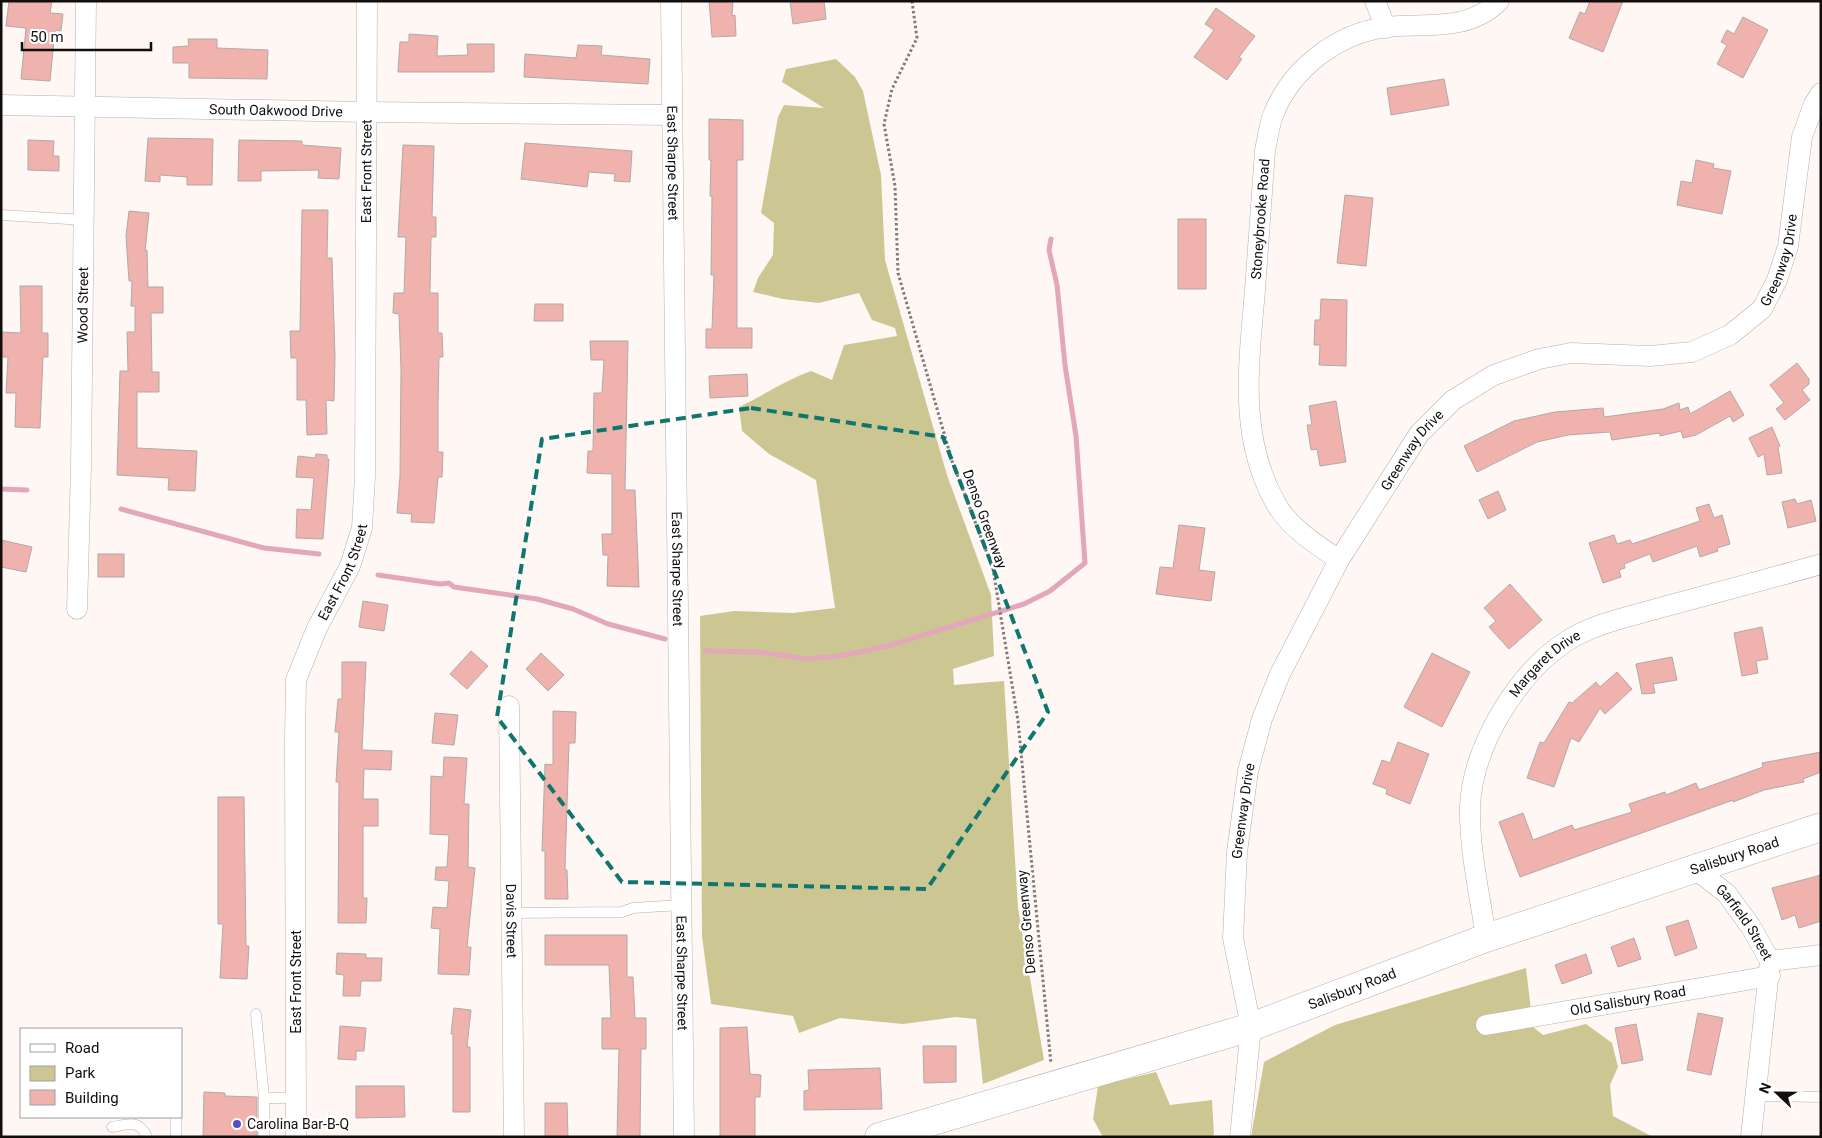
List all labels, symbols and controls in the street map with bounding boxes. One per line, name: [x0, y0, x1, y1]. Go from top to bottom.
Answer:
scale bar: [22, 20, 151, 52]
text: 50 m: [30, 28, 64, 46]
street label: South Oakwood Drive: [209, 101, 343, 120]
street label: East Sharpe Street: [664, 105, 682, 221]
street label: East Front Street: [358, 119, 375, 223]
street label: Stoneybrooke Road: [1248, 158, 1272, 280]
street label: Greenway Drive: [1757, 213, 1800, 309]
street label: Wood Street: [74, 266, 91, 343]
street label: Greenway Drive: [1377, 406, 1447, 493]
street label: Denso Greenway: [960, 467, 1010, 571]
street label: East Sharpe Street: [669, 511, 686, 627]
street label: East Front Street: [315, 523, 370, 623]
street label: Margaret Drive: [1506, 627, 1583, 700]
street label: Greenway Drive: [1229, 761, 1258, 859]
street label: Salisbury Road: [1688, 833, 1781, 878]
street label: Denso Greenway: [1013, 869, 1039, 975]
street label: Garfield Street: [1713, 881, 1776, 963]
street label: Davis Street: [503, 884, 520, 959]
street label: East Sharpe Street: [673, 915, 691, 1031]
street label: East Front Street: [288, 930, 304, 1034]
street label: Salisbury Road: [1306, 965, 1398, 1013]
street label: Old Salisbury Road: [1569, 983, 1687, 1018]
legend: [20, 1028, 182, 1118]
text: Road: [65, 1039, 99, 1057]
text: Park: [65, 1064, 96, 1082]
north arrow: [1752, 1068, 1802, 1118]
text: N: [1756, 1081, 1774, 1096]
text: Building: [65, 1089, 119, 1107]
place label: Carolina Bar-B-Q: [247, 1116, 349, 1132]
marker: Carolina Bar-B-Q: [231, 1118, 243, 1130]

